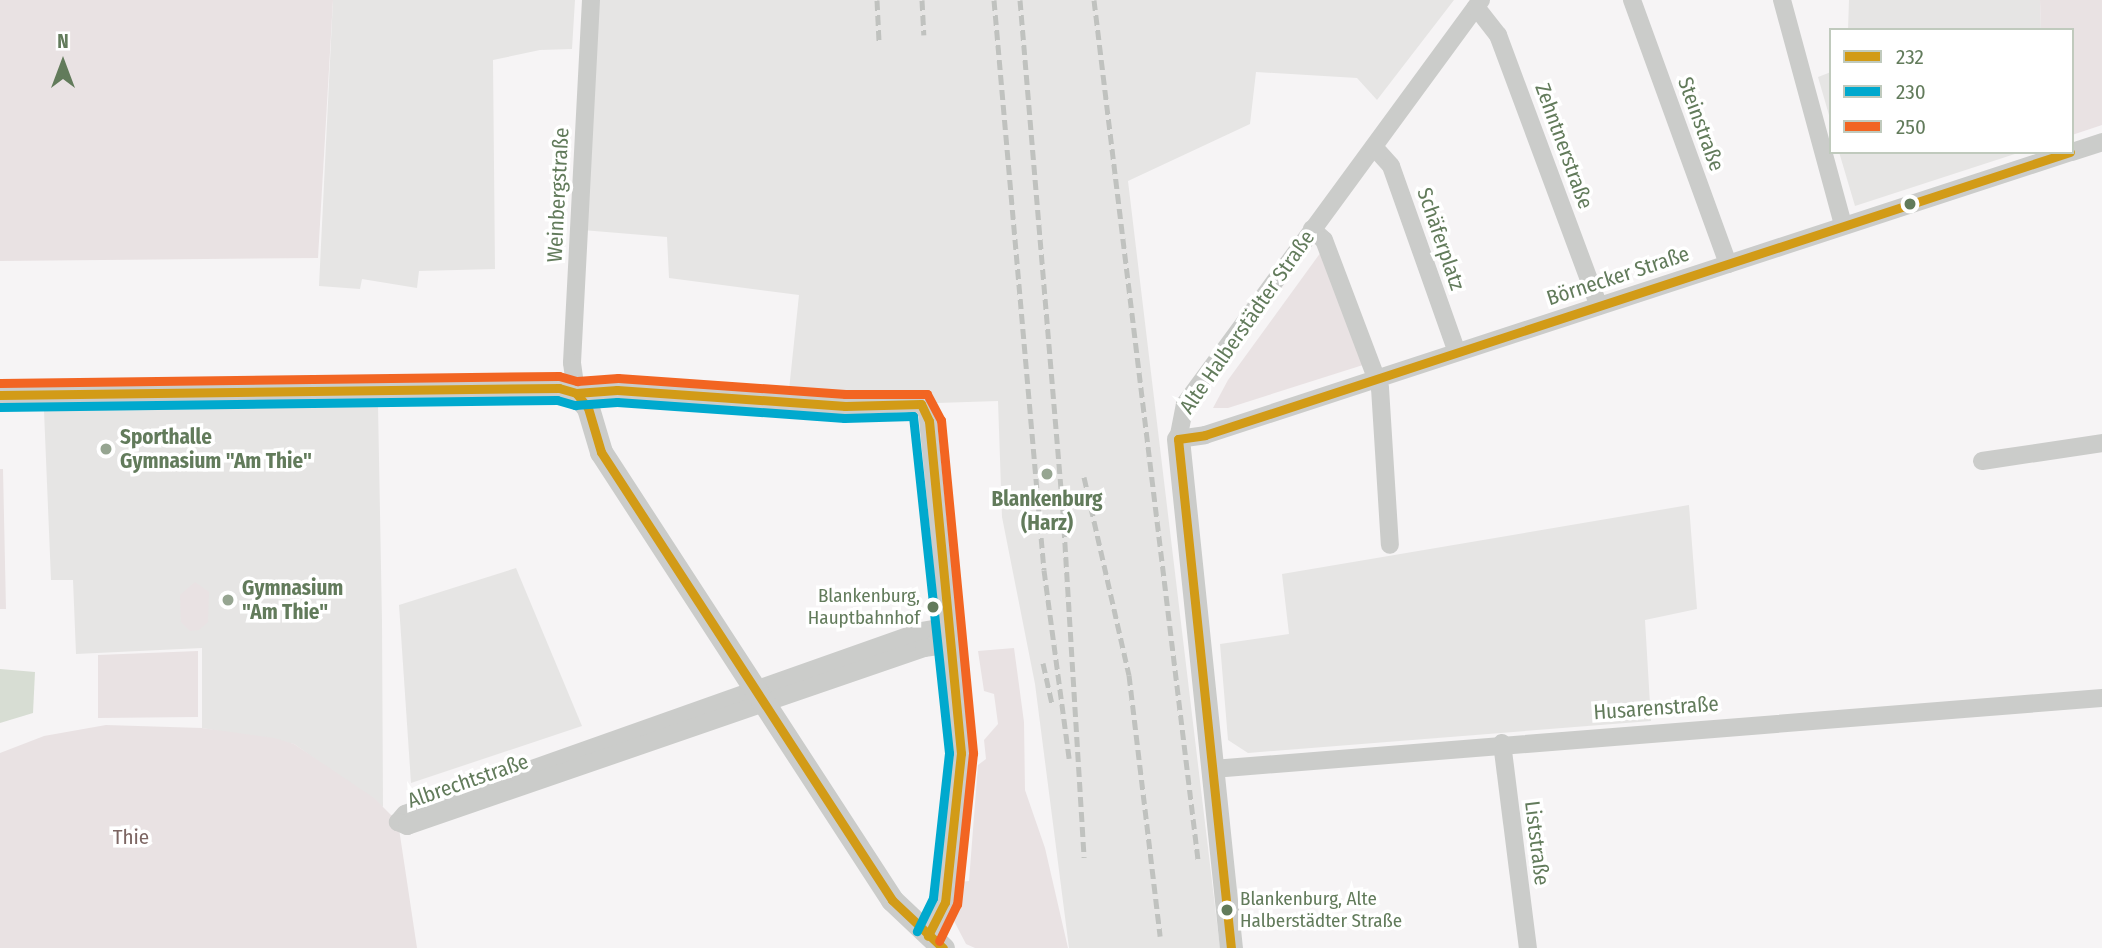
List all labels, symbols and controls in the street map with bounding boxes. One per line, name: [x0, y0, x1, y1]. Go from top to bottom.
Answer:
north arrow: [28, 28, 98, 98]
legend: [1829, 28, 2074, 154]
text: N: [57, 30, 69, 53]
text: 232: [1896, 44, 1924, 70]
street label: Steinstraße: [1672, 74, 1730, 174]
text: 230: [1896, 79, 1926, 105]
street label: Zehntnerstraße: [1530, 80, 1598, 212]
text: 250: [1896, 114, 1926, 140]
street label: Weinbergstraße: [542, 127, 574, 263]
street label: Schäferplatz: [1412, 184, 1470, 294]
unlabelled marker: [1903, 197, 1917, 211]
street label: Alte Halberstädter Straße: [1174, 226, 1320, 418]
street label: Börnecker Straße: [1544, 241, 1692, 311]
place label: Sporthalle Gymnasium "Am Thie": [120, 424, 312, 474]
marker: Sporthalle Gymnasium "Am Thie": [98, 441, 114, 457]
marker: Blankenburg (Harz): [1037, 464, 1057, 484]
place label: Blankenburg (Harz): [991, 486, 1103, 536]
place label: Gymnasium "Am Thie": [242, 575, 343, 625]
place label: Blankenburg, Hauptbahnhof: [808, 585, 920, 629]
marker: Gymnasium "Am Thie": [220, 592, 236, 608]
marker: Blankenburg, Hauptbahnhof: [926, 600, 940, 614]
street label: Husarenstraße: [1593, 691, 1719, 725]
street label: Albrechtstraße: [404, 749, 532, 813]
street label: Liststraße: [1519, 799, 1555, 887]
park label: Thie: [113, 824, 149, 850]
place label: Blankenburg, Alte Halberstädter Straße: [1240, 888, 1402, 932]
marker: Blankenburg, Alte Halberstädter Straße: [1220, 903, 1234, 917]

